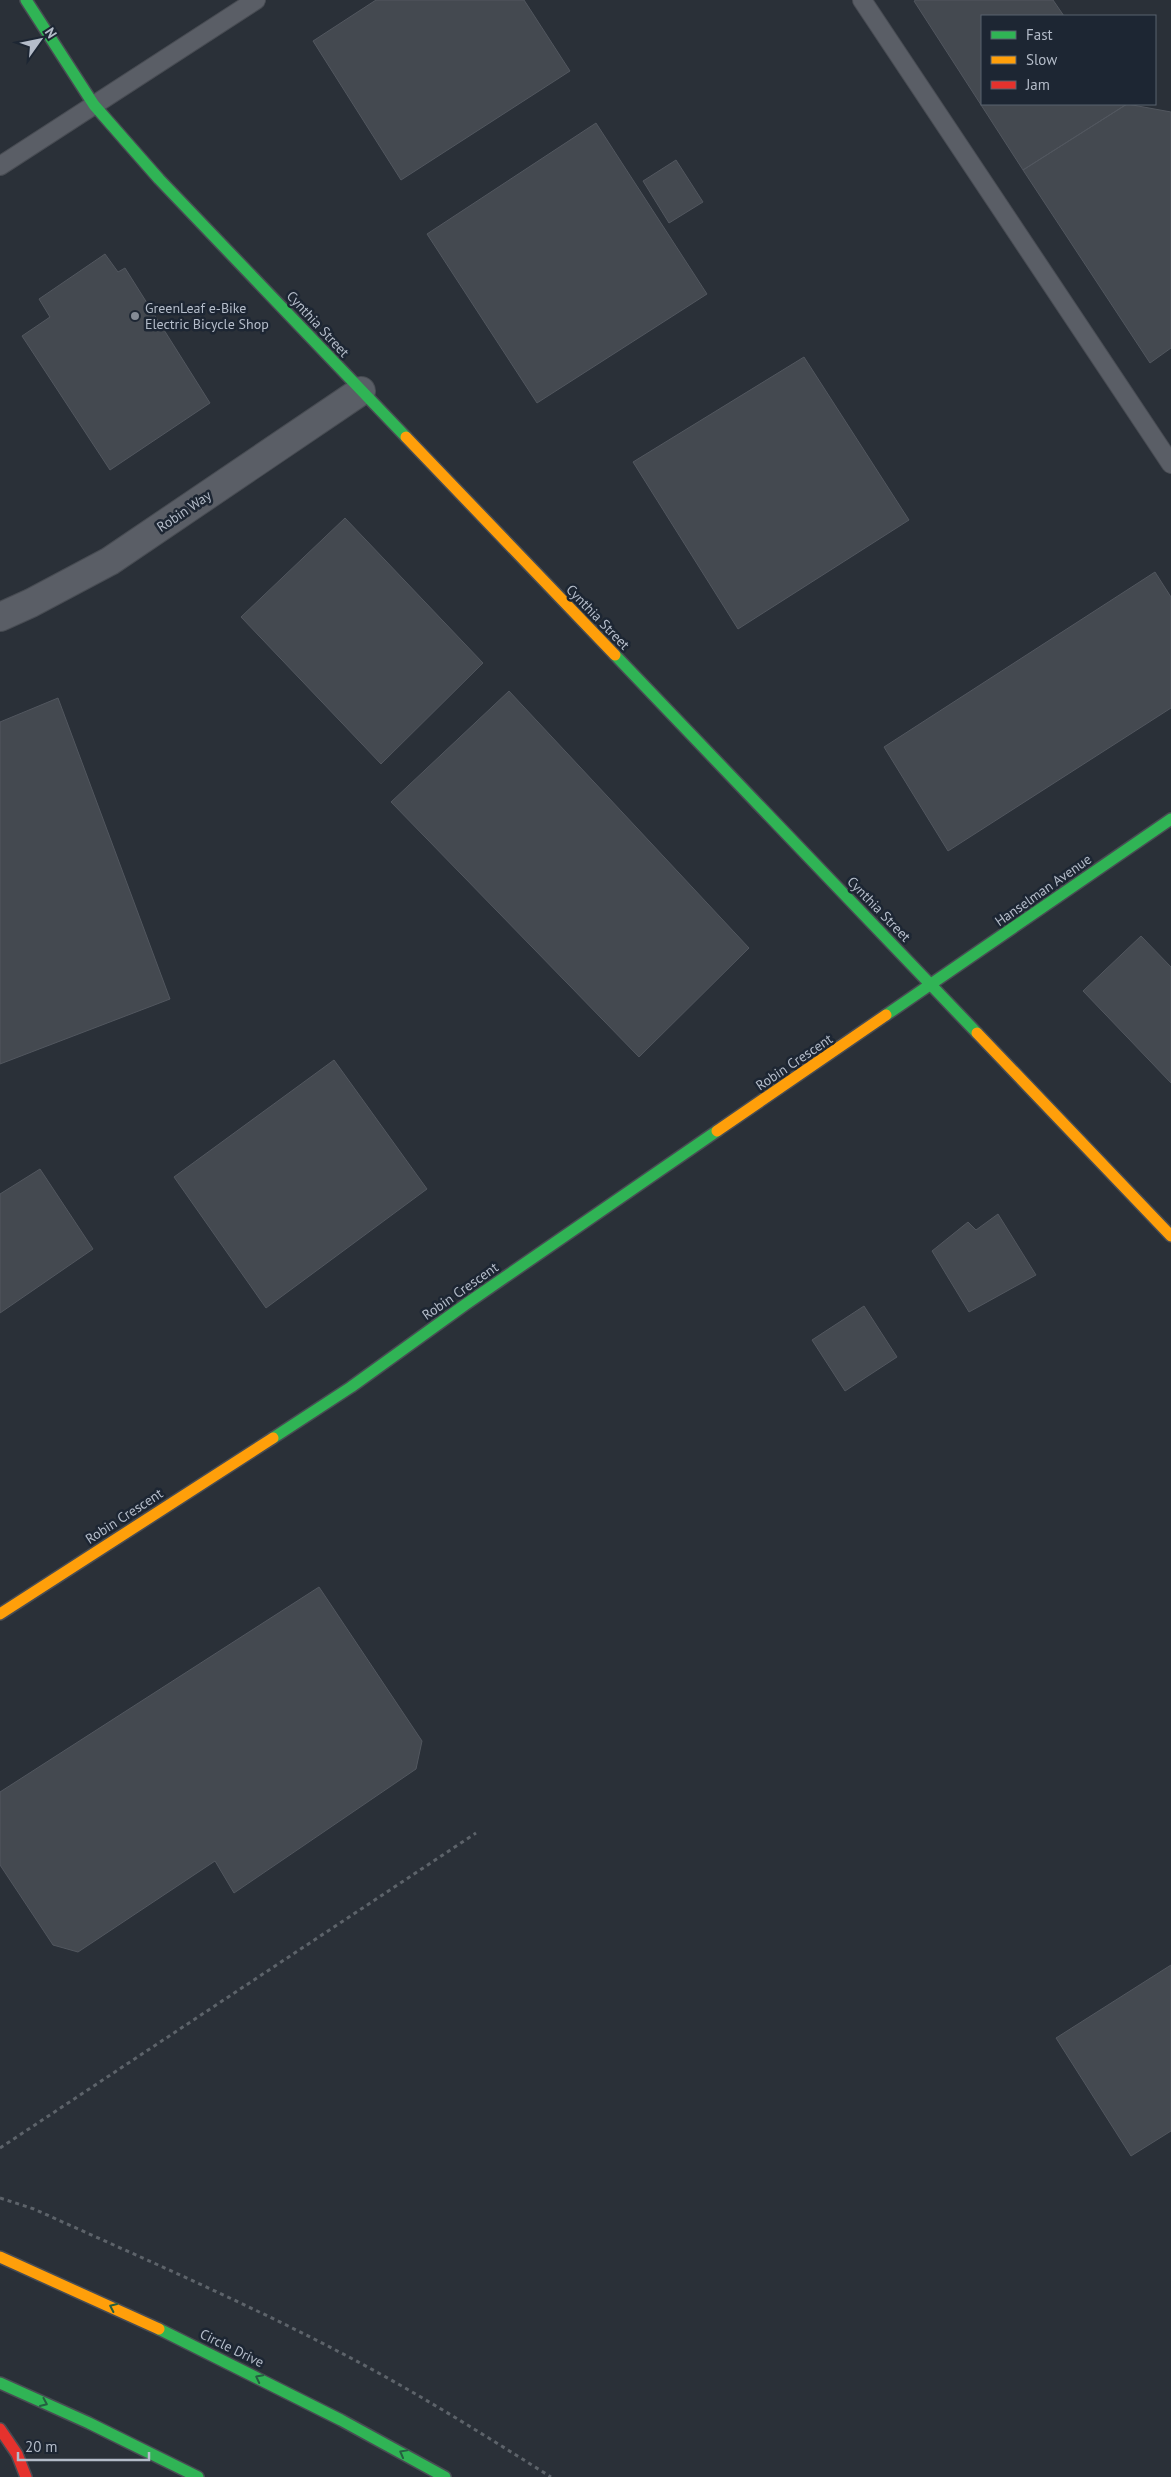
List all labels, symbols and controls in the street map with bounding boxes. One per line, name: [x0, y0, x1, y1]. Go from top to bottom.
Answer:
north arrow: [15, 15, 65, 65]
legend: [981, 15, 1156, 105]
text: N: [41, 24, 61, 42]
text: Fast: [1026, 25, 1053, 44]
text: Slow: [1026, 50, 1057, 69]
text: Jam: [1025, 75, 1050, 94]
street label: Cynthia Street: [283, 287, 353, 361]
place label: GreenLeaf e-Bike Electric Bicycle Shop: [145, 299, 269, 333]
marker: GreenLeaf e-Bike Electric Bicycle Shop: [129, 310, 141, 322]
street label: Robin Way: [153, 486, 215, 536]
street label: Cynthia Street: [562, 580, 634, 654]
street label: Hanselman Avenue: [991, 850, 1095, 930]
street label: Cynthia Street: [843, 872, 915, 946]
street label: Robin Crescent: [752, 1030, 836, 1094]
street label: Robin Crescent: [418, 1258, 502, 1324]
street label: Robin Crescent: [82, 1484, 166, 1548]
one-way arrow: [109, 2303, 118, 2313]
street label: Circle Drive: [197, 2325, 267, 2371]
one-way arrow: [255, 2374, 264, 2384]
one-way arrow: [39, 2396, 48, 2406]
scale bar: [18, 2430, 149, 2462]
text: 20 m: [25, 2437, 58, 2456]
one-way arrow: [399, 2450, 408, 2460]

